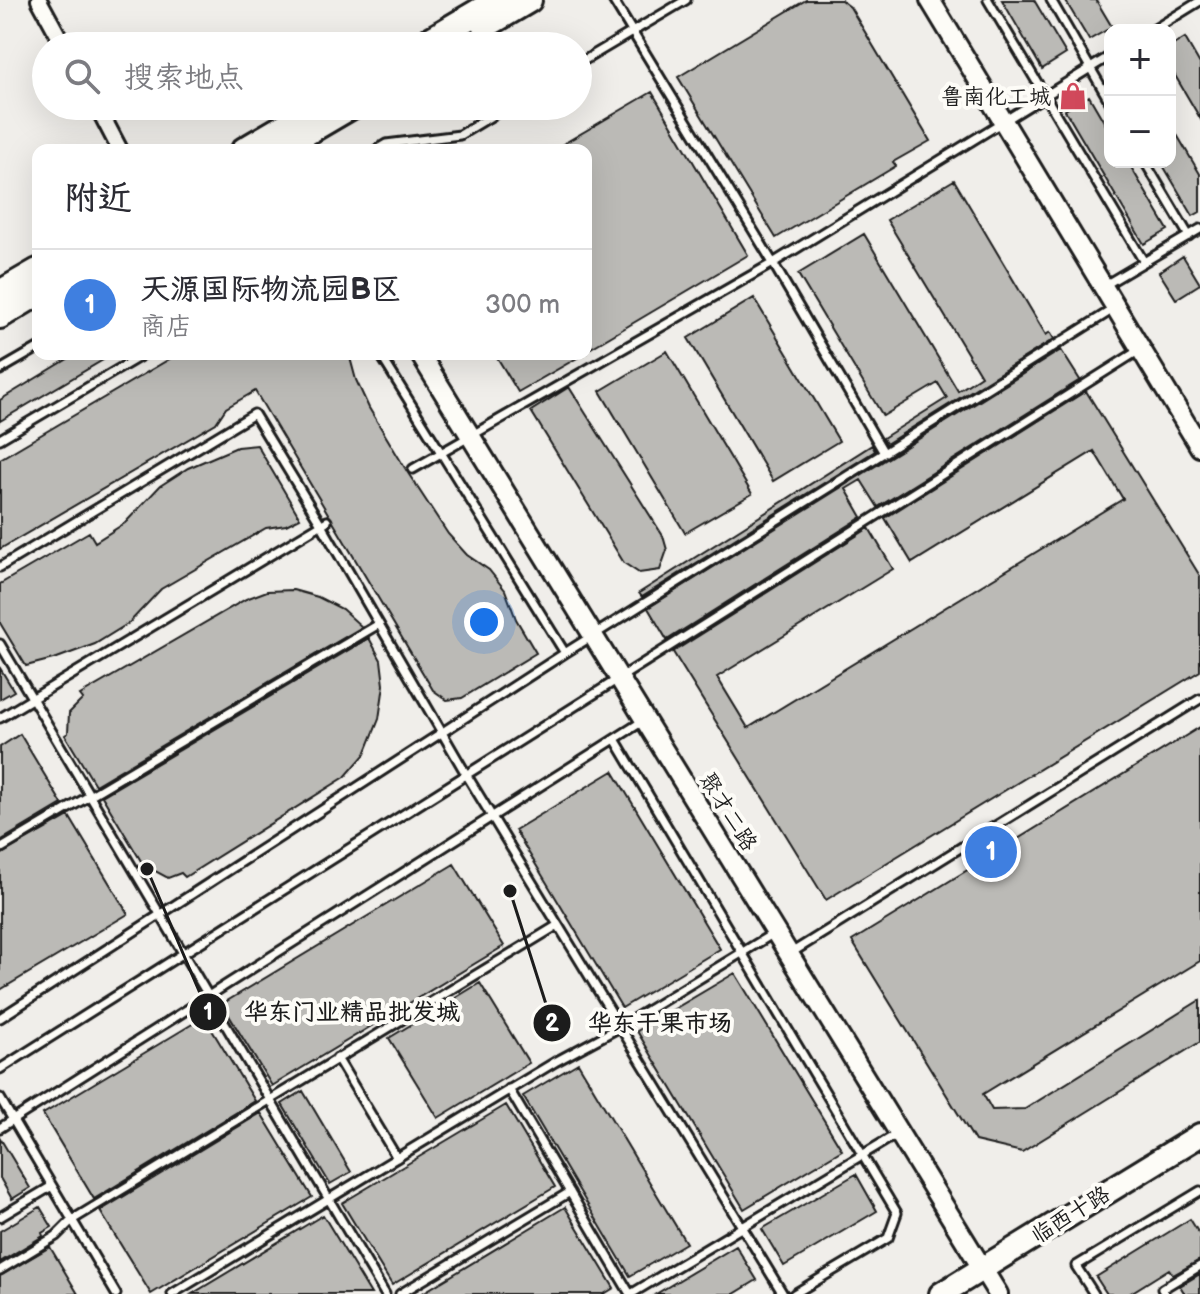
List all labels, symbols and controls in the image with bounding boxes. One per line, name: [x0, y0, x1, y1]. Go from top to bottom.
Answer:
map controls: [1104, 24, 1176, 168]
button: +: [1104, 24, 1176, 96]
search box: [32, 32, 592, 120]
icon: search: [60, 54, 104, 98]
text: 搜索地点: [124, 60, 244, 96]
shop icon: 鲁南化工城: [1058, 81, 1088, 111]
place label: 鲁南化工城: [941, 84, 1051, 111]
button: −: [1104, 96, 1176, 168]
text: 附近: [64, 178, 132, 219]
text: 天源国际物流园B区: [140, 272, 401, 308]
text: 1: [85, 290, 95, 321]
text: 300 m: [485, 290, 560, 321]
text: 商店: [140, 312, 192, 343]
your location: [464, 602, 504, 642]
street label: 聚才二路: [693, 767, 762, 856]
pin: 1: [965, 822, 1017, 882]
callout: 华东门业精品批发城: [188, 988, 476, 1036]
text: 1: [203, 998, 213, 1027]
text: 华东门业精品批发城: [244, 998, 460, 1027]
callout: 华东干果市场: [532, 999, 748, 1047]
text: 2: [545, 1009, 560, 1038]
text: 华东干果市场: [588, 1009, 732, 1038]
street label: 临西十路: [1026, 1181, 1115, 1250]

